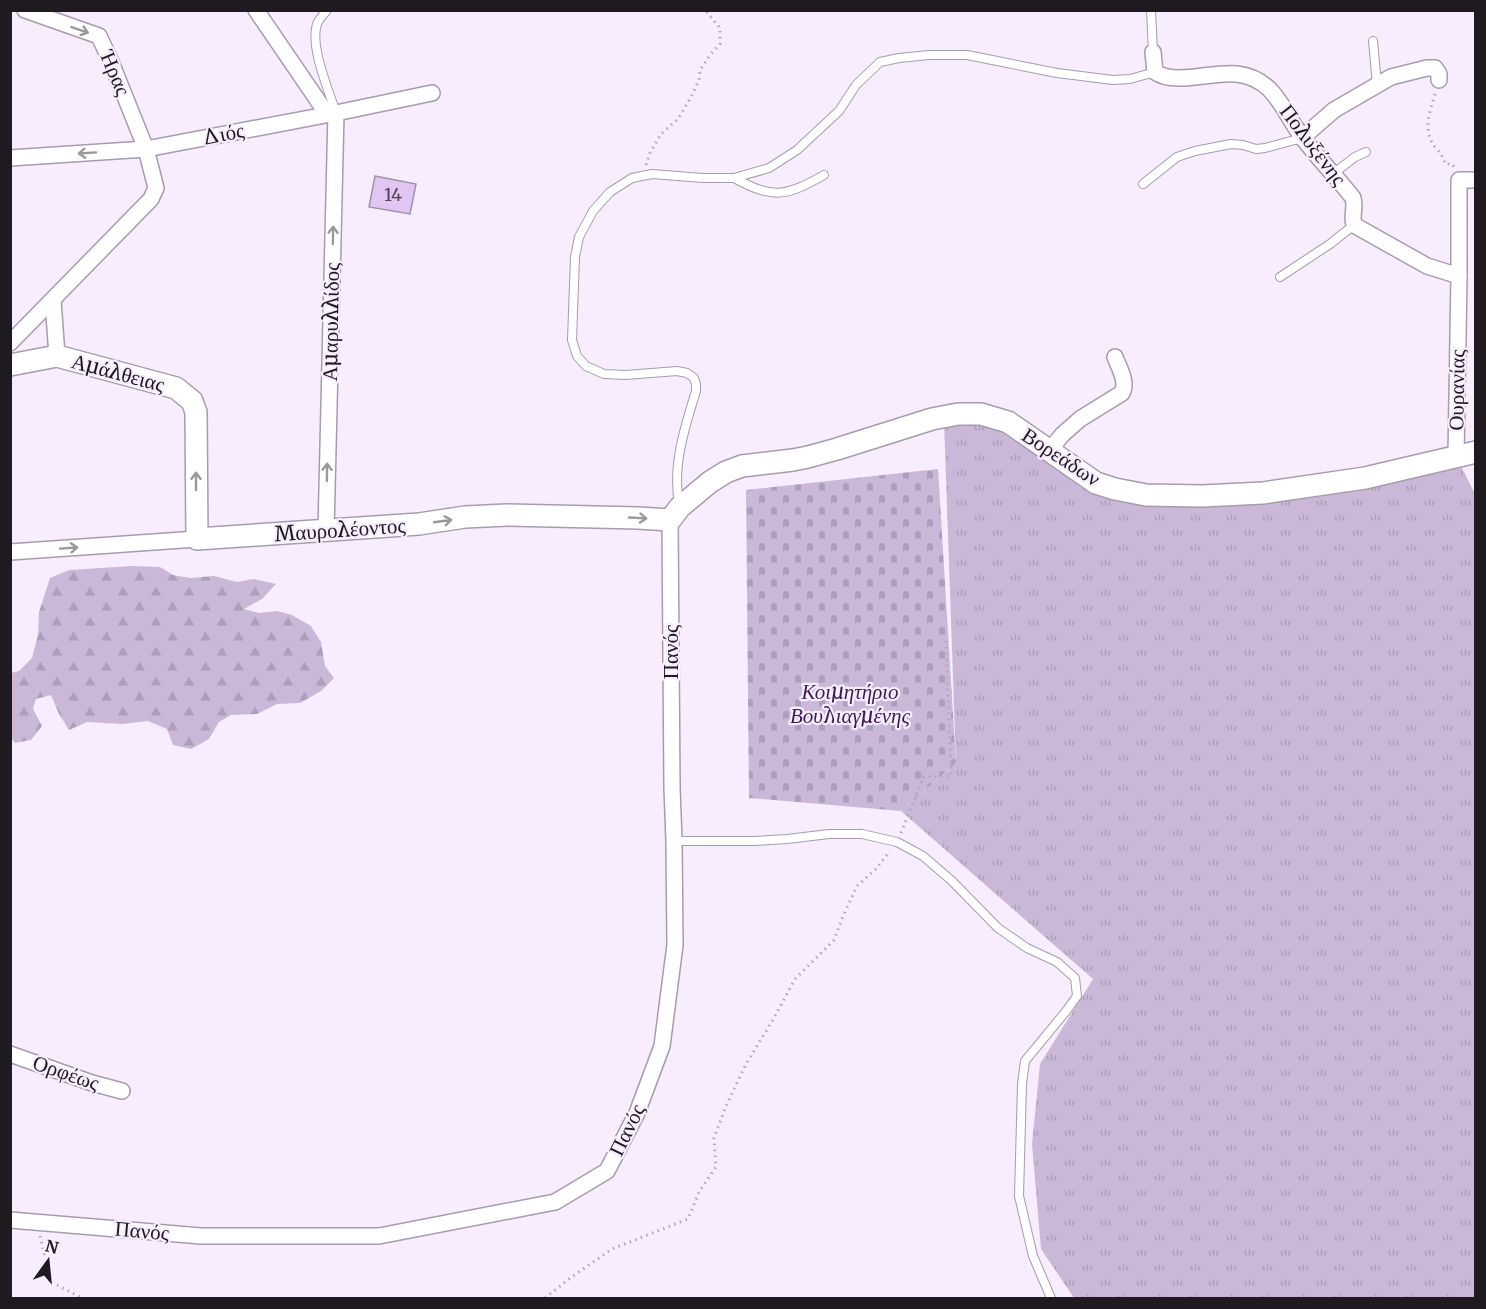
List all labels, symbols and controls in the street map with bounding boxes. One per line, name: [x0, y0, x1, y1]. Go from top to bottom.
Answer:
one-way arrow: [70, 25, 89, 36]
street label: Ήρας: [94, 45, 137, 100]
street label: Πολυξένης: [1274, 99, 1353, 191]
street label: Διός: [200, 116, 247, 151]
one-way arrow: [78, 147, 98, 158]
house number: 14: [384, 183, 402, 206]
one-way arrow: [327, 226, 338, 246]
street label: Αμαρυλλίδος: [316, 262, 345, 382]
street label: Αμάλθειας: [69, 347, 168, 398]
street label: Ουρανίας: [1442, 348, 1471, 431]
street label: Βορεάδων: [1017, 421, 1106, 492]
one-way arrow: [321, 463, 333, 483]
one-way arrow: [190, 471, 202, 491]
street label: Μαυρολέοντος: [273, 511, 407, 548]
one-way arrow: [628, 512, 647, 523]
one-way arrow: [433, 515, 453, 526]
one-way arrow: [58, 542, 78, 553]
street label: Πανός: [657, 624, 684, 679]
park label: Κοιμητήριο Βουλιαγμένης: [790, 678, 910, 729]
street label: Ορφέως: [29, 1049, 104, 1097]
street label: Πανός: [602, 1099, 651, 1160]
street label: Πανός: [114, 1215, 171, 1246]
north arrow: [18, 1231, 78, 1291]
text: N: [43, 1235, 61, 1258]

